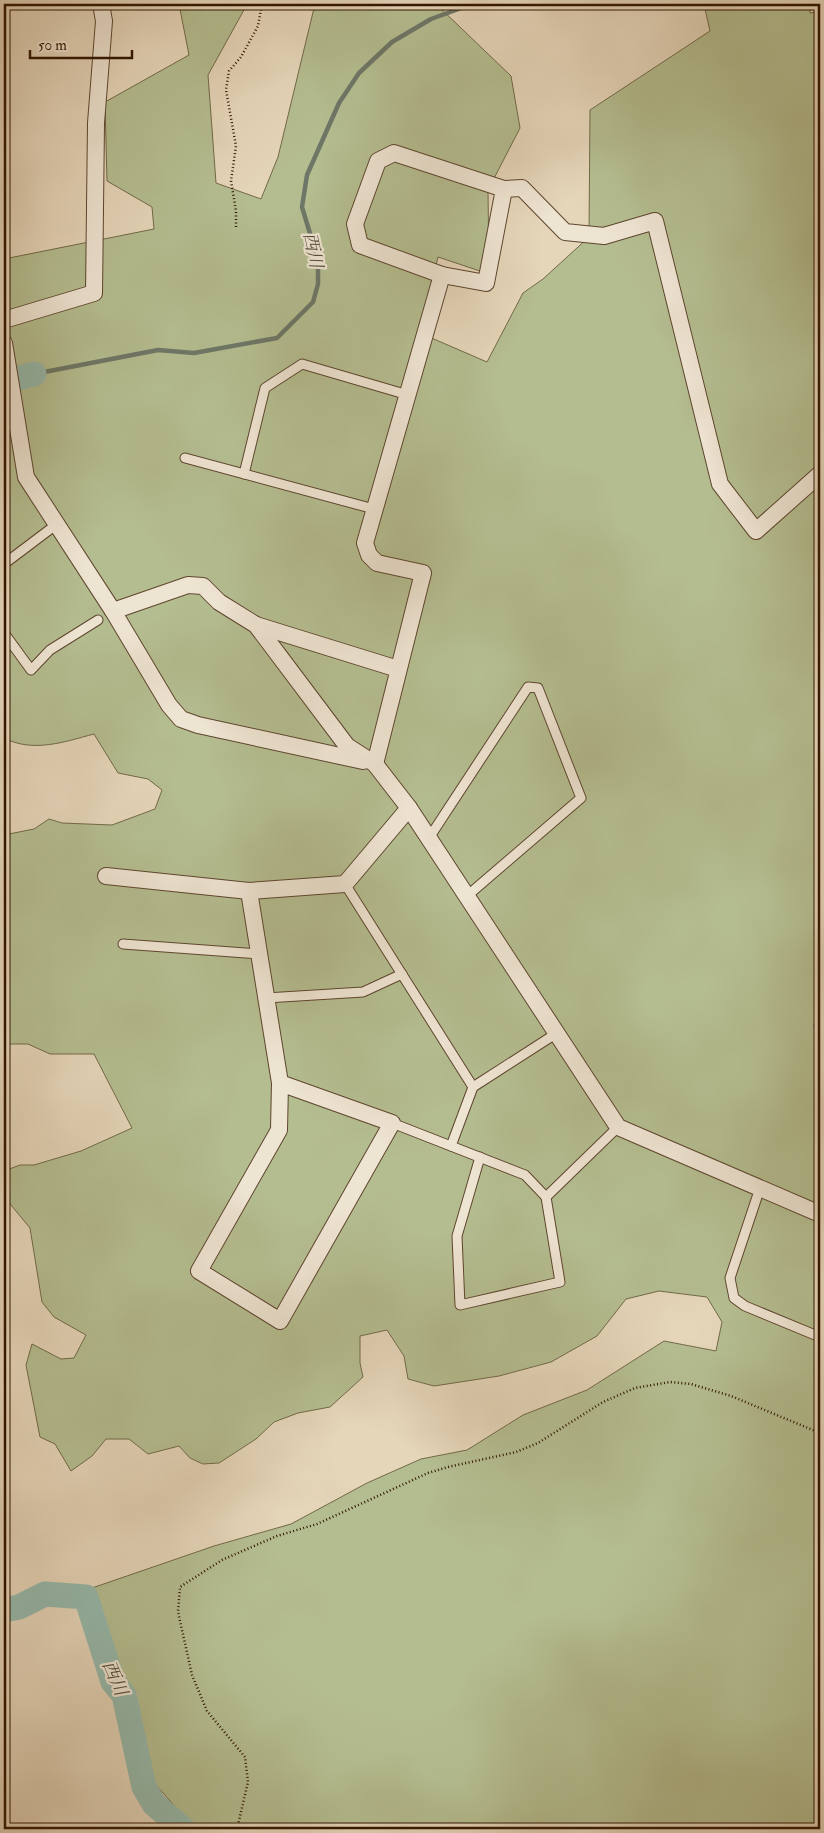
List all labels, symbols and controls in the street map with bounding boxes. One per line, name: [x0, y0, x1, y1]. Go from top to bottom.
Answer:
scale bar: [30, 28, 132, 60]
text: 50 m: [38, 36, 67, 55]
water label: 西川: [298, 230, 328, 272]
water label: 西川: [97, 1657, 133, 1701]

